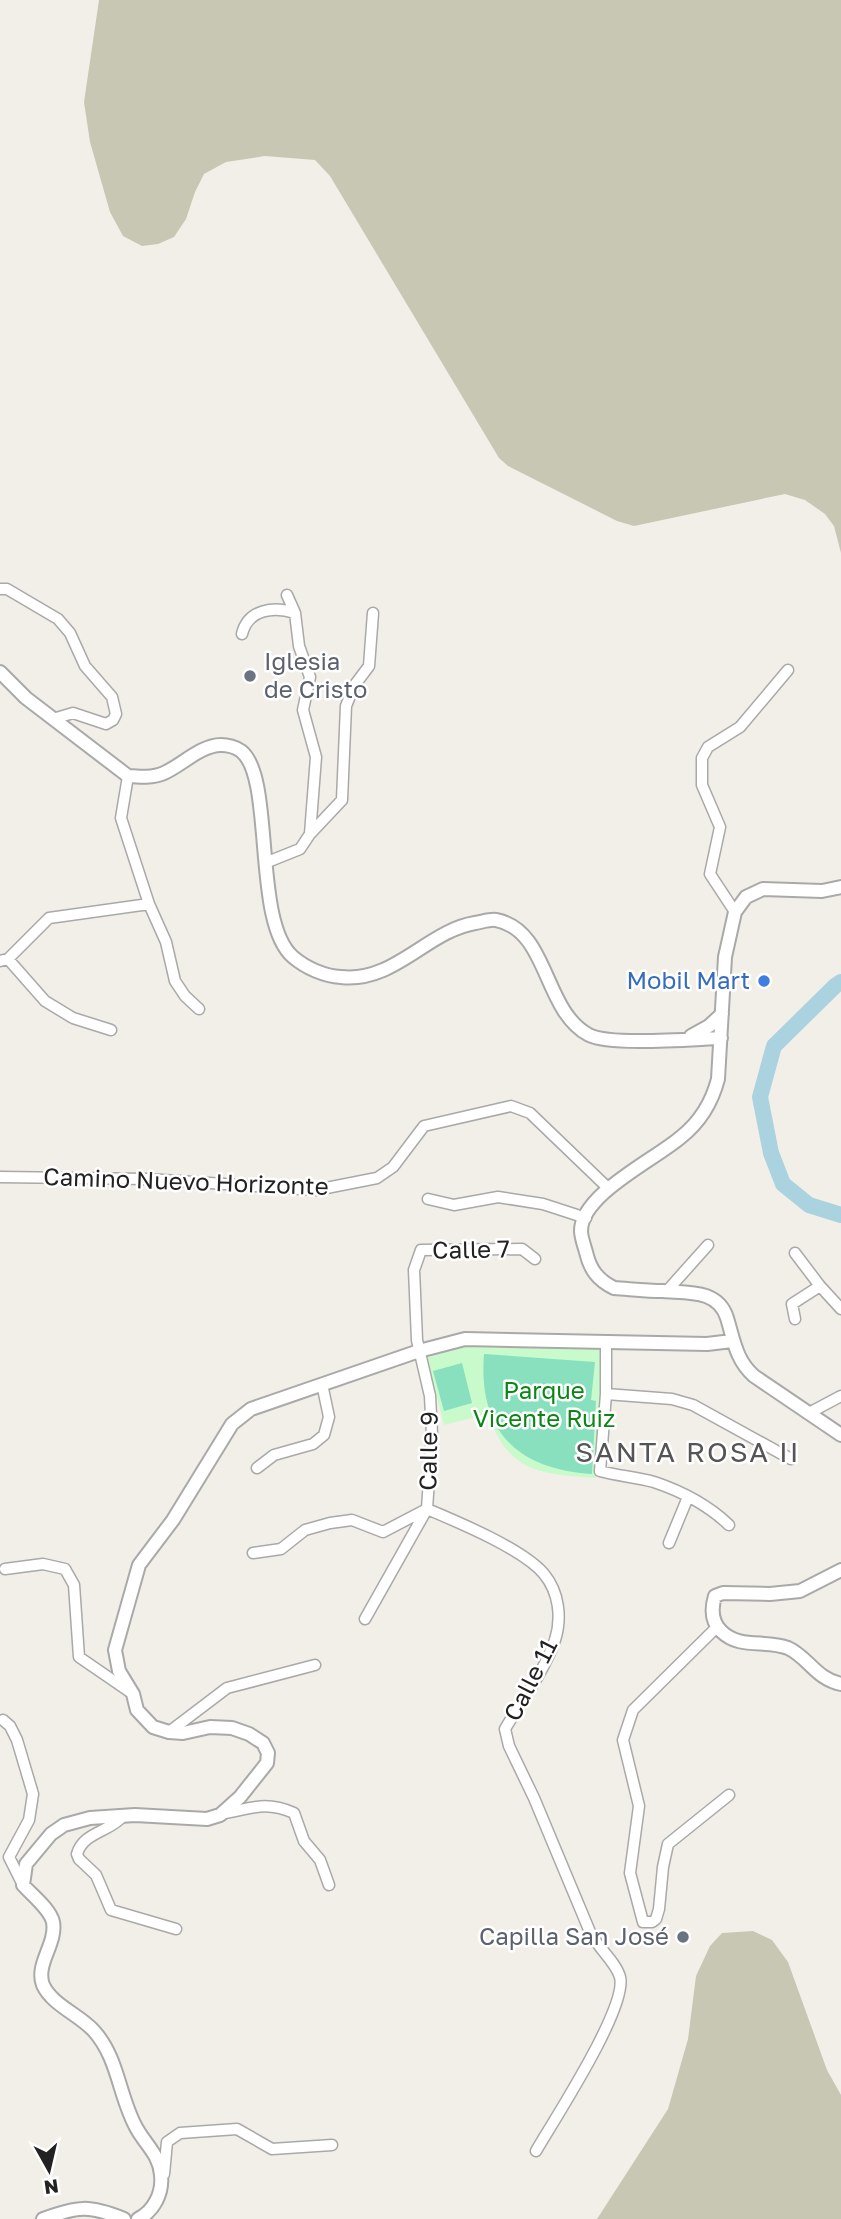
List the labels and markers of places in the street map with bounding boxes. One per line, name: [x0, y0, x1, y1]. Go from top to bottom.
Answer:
place label: Iglesia de Cristo: [264, 646, 368, 703]
marker: Iglesia de Cristo: [242, 668, 258, 684]
place label: Mobil Mart: [626, 965, 750, 994]
marker: Mobil Mart: [756, 973, 772, 989]
place label: Capilla San José: [479, 1921, 669, 1950]
marker: Capilla San José: [675, 1929, 691, 1945]

